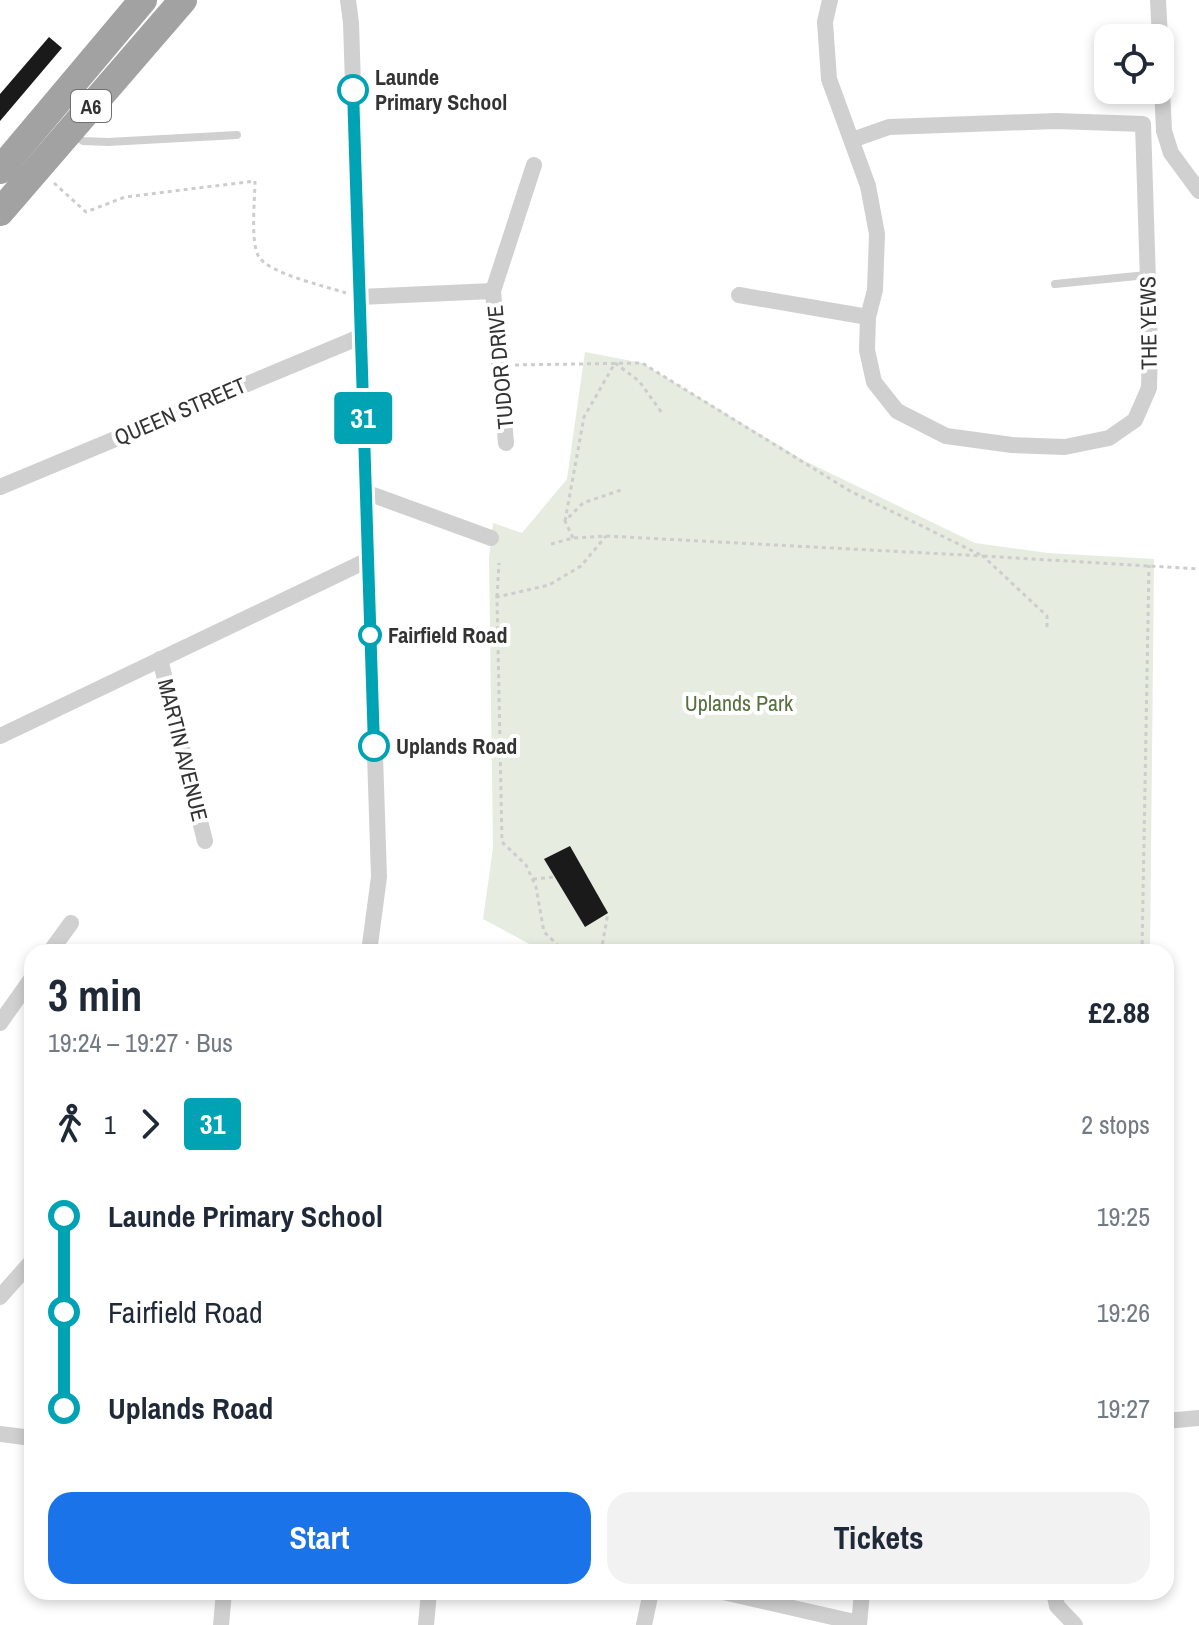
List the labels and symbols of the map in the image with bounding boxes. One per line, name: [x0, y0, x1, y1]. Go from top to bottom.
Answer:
place label: Launde Primary School: [375, 62, 507, 117]
marker: Launde Primary School: [338, 75, 368, 105]
road number: A6: [71, 90, 111, 122]
street label: THE YEWS: [1132, 276, 1164, 370]
street label: TUDOR DRIVE: [480, 304, 520, 430]
street label: QUEEN STREET: [110, 370, 250, 452]
line badge: 31: [327, 392, 399, 444]
place label: Fairfield Road: [388, 620, 507, 650]
marker: Fairfield Road: [359, 624, 381, 646]
street label: MARTIN AVENUE: [151, 676, 215, 824]
park label: Uplands Park: [685, 688, 794, 718]
marker: Uplands Road: [359, 731, 389, 761]
place label: Uplands Road: [396, 731, 517, 761]

